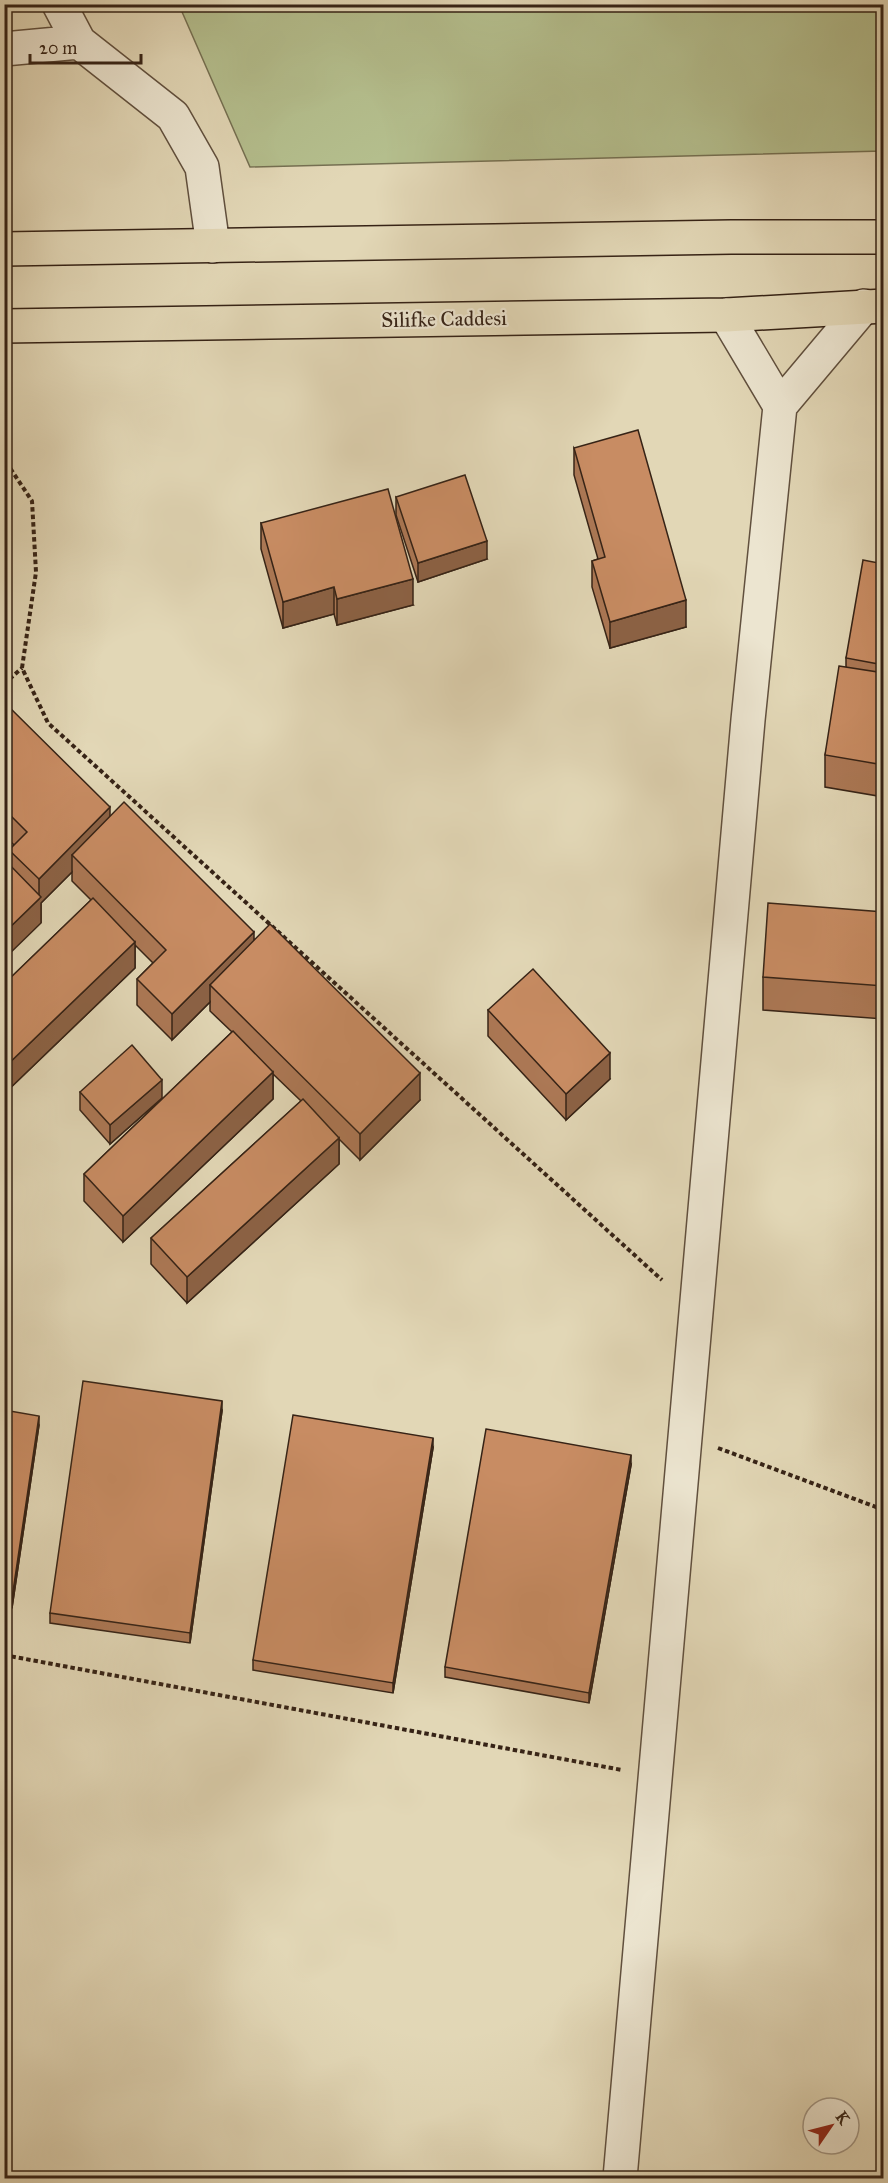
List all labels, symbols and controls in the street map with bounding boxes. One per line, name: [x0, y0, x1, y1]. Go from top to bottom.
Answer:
scale bar: [30, 27, 141, 65]
text: 20 m: [39, 37, 77, 59]
street label: Silifke Caddesi: [381, 305, 507, 333]
north arrow: [801, 2096, 861, 2156]
text: K: [832, 2108, 854, 2128]

